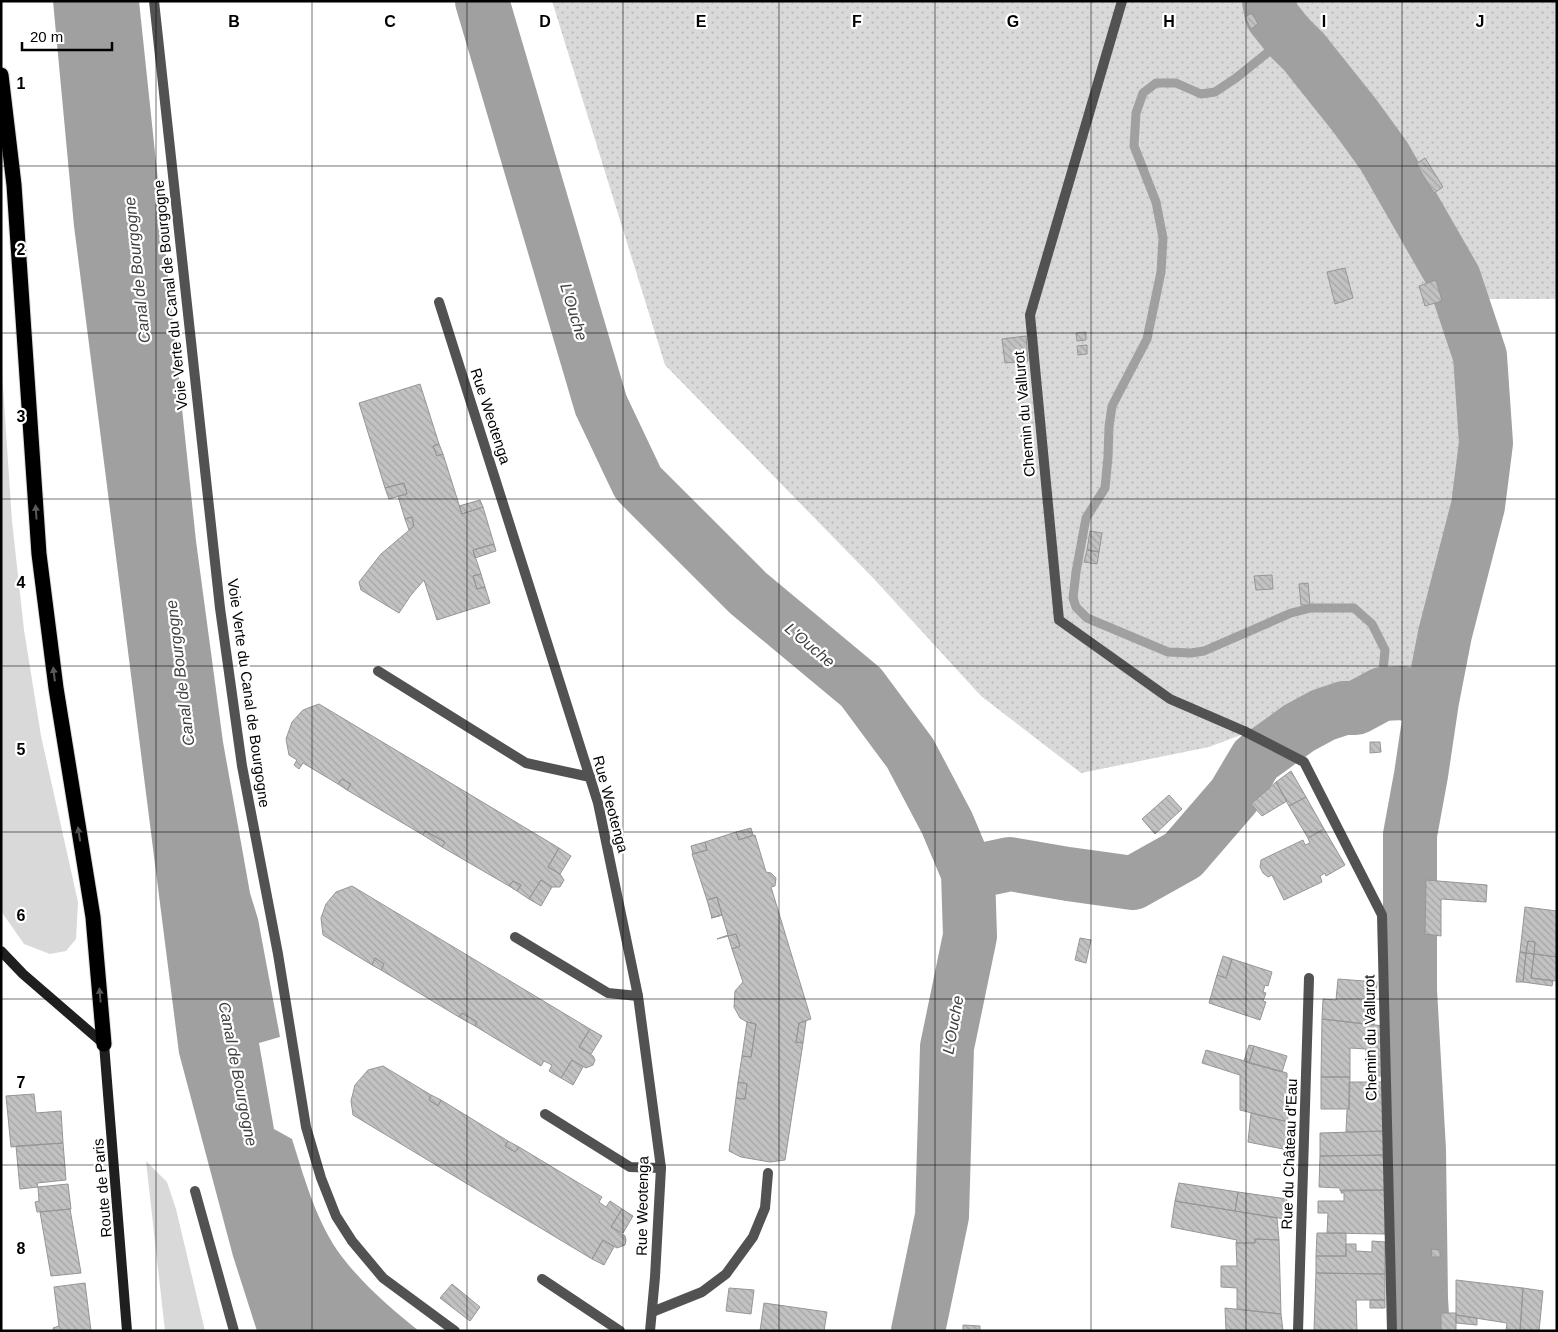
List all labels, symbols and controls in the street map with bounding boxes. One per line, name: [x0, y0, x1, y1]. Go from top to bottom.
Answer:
text: B: [228, 13, 240, 30]
text: C: [384, 13, 396, 30]
text: D: [539, 13, 551, 30]
text: E: [696, 13, 707, 30]
text: F: [852, 13, 862, 30]
text: G: [1007, 13, 1019, 30]
text: H: [1163, 13, 1175, 30]
text: I: [1322, 13, 1326, 30]
text: J: [1476, 13, 1484, 30]
scale bar: [22, 20, 112, 52]
text: 20 m: [30, 28, 63, 45]
text: 1: [17, 75, 26, 92]
street label: Voie Verte du Canal de Bourgogne: [149, 179, 191, 411]
water label: Canal de Bourgogne: [121, 196, 153, 344]
text: 2: [17, 241, 26, 258]
water label: L'Ouche: [557, 281, 591, 343]
street label: Chemin du Vallurot: [1010, 349, 1038, 478]
street label: Rue Weotenga: [467, 366, 515, 467]
text: 3: [17, 408, 26, 425]
one-way arrow: [32, 504, 40, 520]
text: 4: [17, 574, 26, 591]
street label: Voie Verte du Canal de Bourgogne: [225, 577, 273, 809]
water label: Canal de Bourgogne: [163, 599, 197, 747]
water label: L'Ouche: [782, 619, 838, 671]
one-way arrow: [50, 665, 58, 681]
text: 5: [17, 741, 26, 758]
street label: Rue Weotenga: [590, 754, 632, 855]
one-way arrow: [75, 826, 83, 842]
text: 6: [17, 907, 26, 924]
street label: Chemin du Vallurot: [1360, 974, 1380, 1101]
one-way arrow: [96, 987, 104, 1003]
water label: L'Ouche: [939, 994, 967, 1056]
water label: Canal de Bourgogne: [216, 1000, 260, 1148]
text: 7: [17, 1074, 26, 1091]
street label: Rue du Château d'Eau: [1278, 1078, 1300, 1230]
street label: Route de Paris: [89, 1138, 115, 1238]
street label: Rue Weotenga: [633, 1155, 651, 1256]
text: 8: [17, 1240, 26, 1257]

